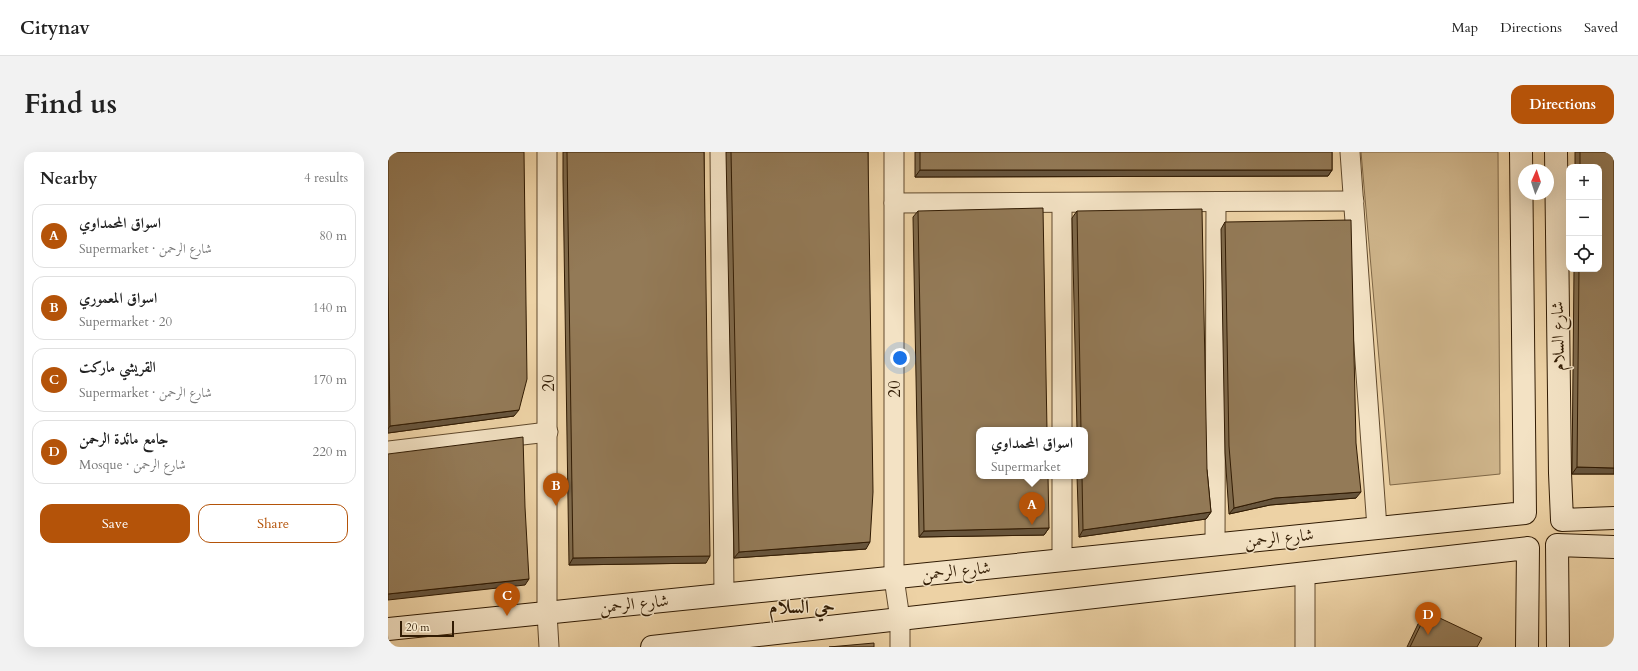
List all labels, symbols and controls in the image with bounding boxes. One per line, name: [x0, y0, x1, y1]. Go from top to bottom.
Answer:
text: Citynav: [20, 15, 90, 41]
text: Map: [1452, 18, 1478, 37]
text: Directions: [1500, 18, 1562, 37]
text: Saved: [1584, 18, 1618, 37]
text: Find us: [24, 85, 117, 123]
button: Directions: [1511, 85, 1614, 124]
north arrow: [1518, 164, 1554, 200]
map controls: [1566, 164, 1602, 272]
button: +: [1566, 164, 1602, 200]
text: Nearby: [40, 167, 97, 190]
text: 4 results: [304, 169, 348, 187]
button: −: [1566, 200, 1602, 236]
text: اسواق المحمداوي: [79, 213, 161, 233]
text: A: [49, 227, 59, 245]
text: 80 m: [319, 227, 347, 245]
button: locate: [1566, 236, 1602, 272]
text: Supermarket · شارع الرحمن: [79, 240, 212, 258]
text: اسواق المعموري: [79, 288, 157, 308]
text: B: [49, 299, 59, 317]
text: 140 m: [313, 299, 347, 317]
street label: شارع السلام: [1546, 301, 1573, 371]
text: Supermarket · 20: [79, 313, 172, 331]
your location: [890, 348, 910, 368]
text: القريشي ماركت: [79, 357, 156, 377]
text: C: [49, 371, 59, 389]
text: 170 m: [313, 371, 347, 389]
street label: 20: [537, 374, 560, 392]
street label: 20: [883, 380, 906, 398]
text: Supermarket · شارع الرحمن: [79, 384, 212, 402]
popup: [976, 427, 1088, 479]
text: جامع مائدة الرحمن: [79, 429, 168, 449]
text: اسواق المحمداوي: [991, 433, 1073, 453]
text: D: [48, 443, 60, 461]
text: 220 m: [313, 443, 347, 461]
text: Mosque · شارع الرحمن: [79, 456, 186, 474]
text: Supermarket: [991, 458, 1061, 476]
pin: B: [543, 473, 569, 506]
pin: A: [1019, 492, 1045, 525]
button: Save: [40, 504, 190, 543]
button: Share: [198, 504, 348, 543]
street label: شارع الرحمن: [1243, 523, 1315, 555]
street label: شارع الرحمن: [920, 556, 992, 588]
pin: C: [494, 583, 520, 616]
street label: شارع الرحمن: [598, 589, 670, 621]
district label: حي السلام: [769, 594, 835, 624]
pin: D: [1415, 602, 1441, 635]
scale bar: [400, 619, 454, 638]
text: 20 m: [406, 620, 430, 635]

